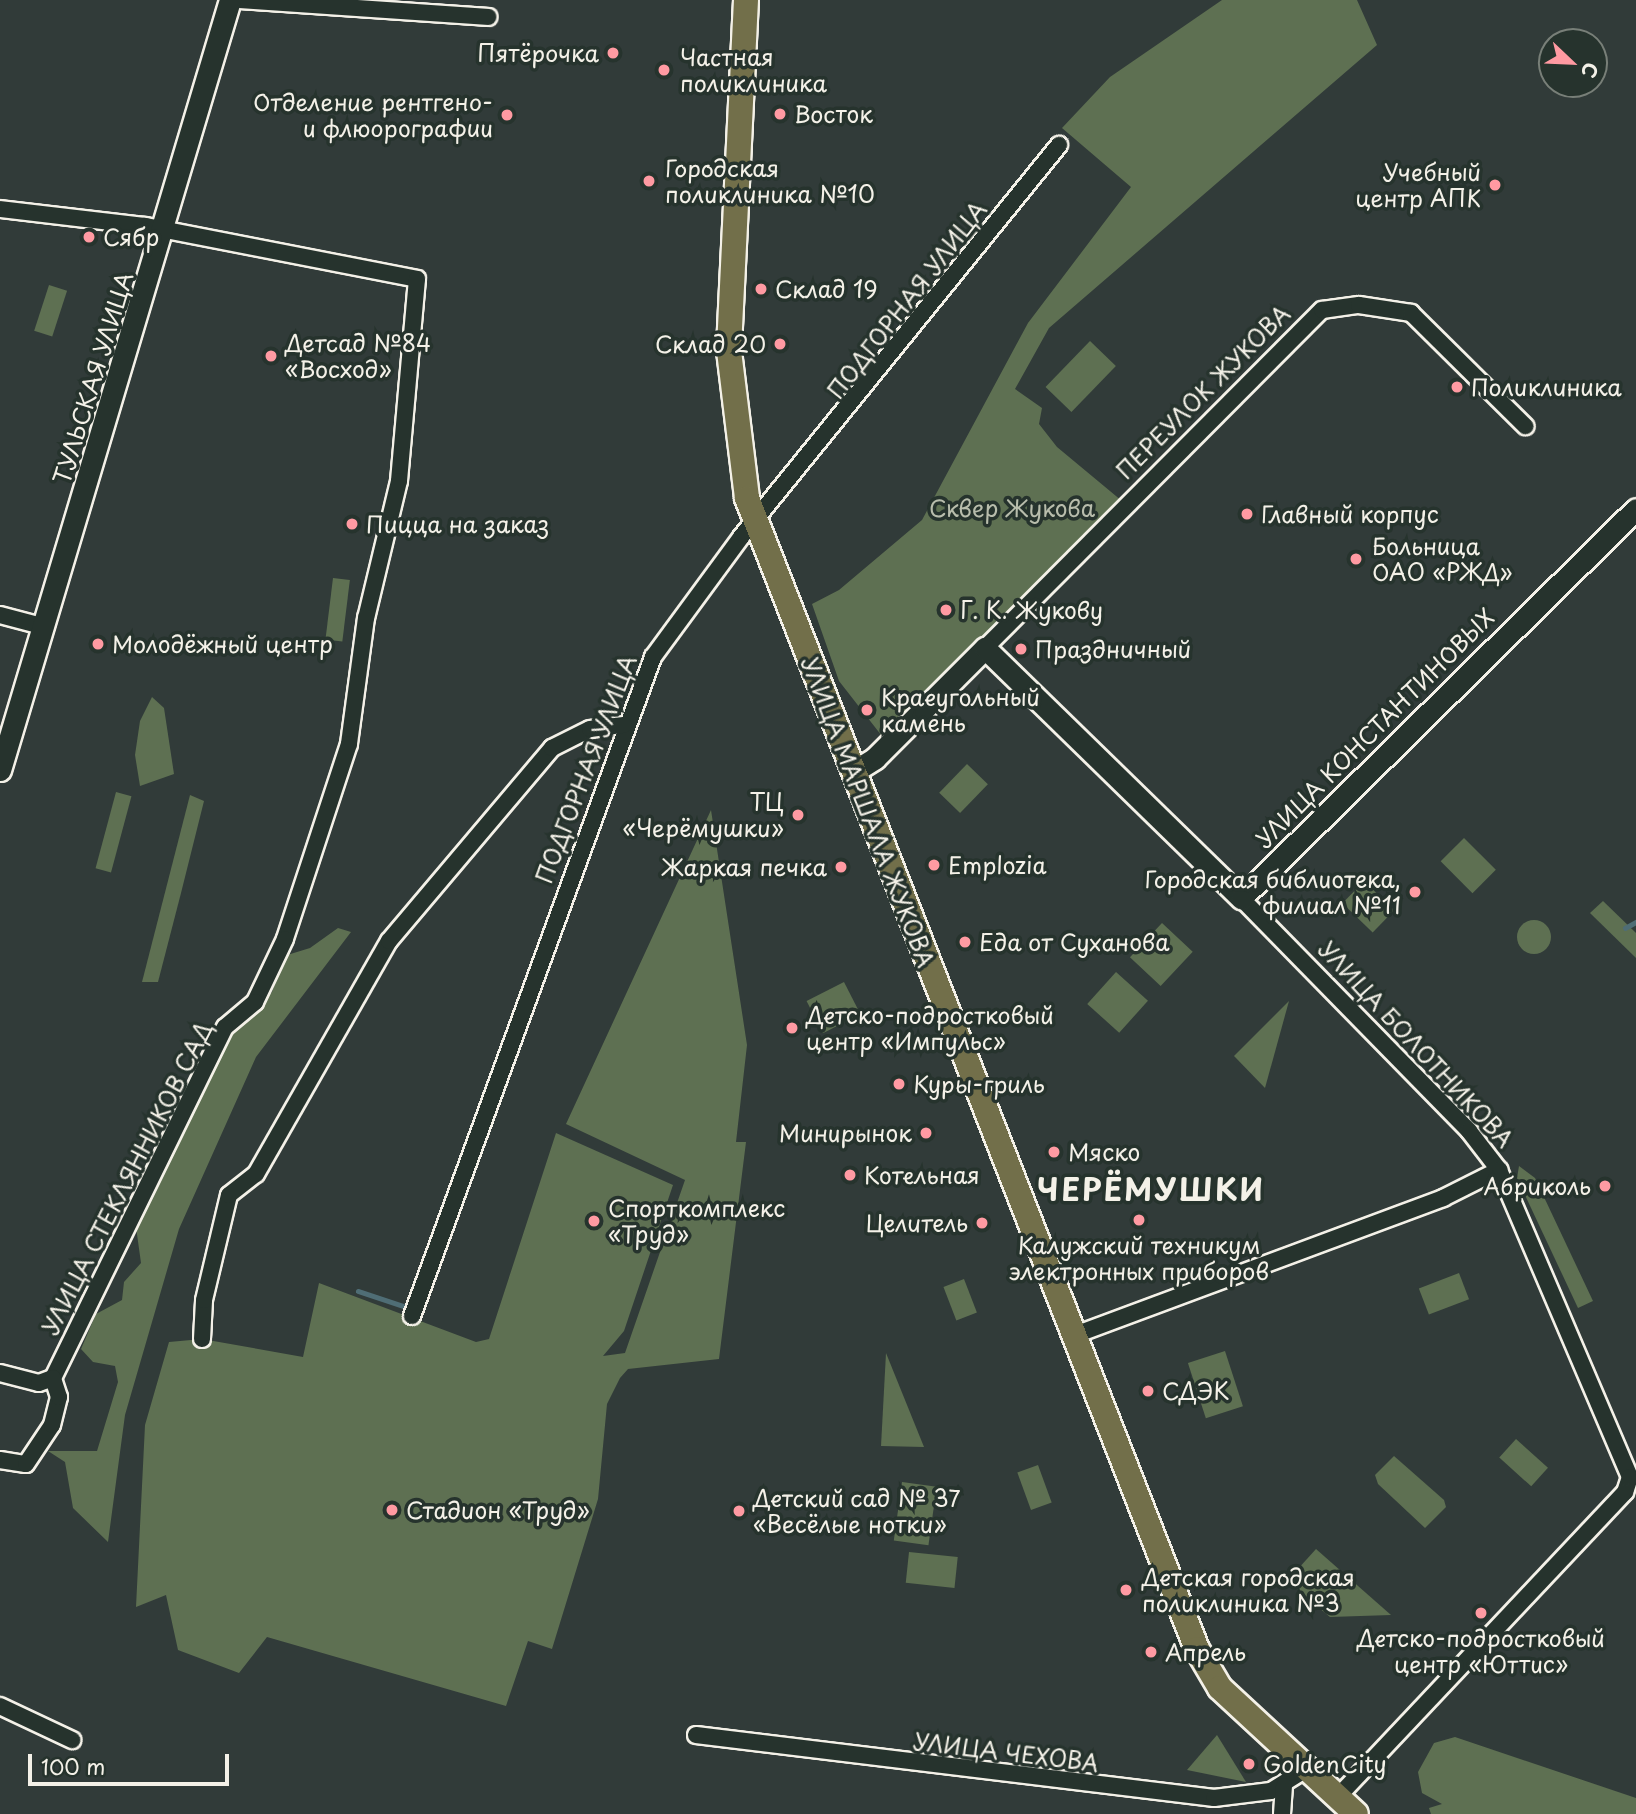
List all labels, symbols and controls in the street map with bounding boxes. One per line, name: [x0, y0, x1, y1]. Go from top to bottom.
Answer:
north arrow: [1538, 28, 1608, 98]
place label: Пятёрочка: [477, 39, 599, 67]
place label: Частная поликлиника: [680, 43, 827, 97]
marker: Пятёрочка: [605, 45, 621, 61]
text: С: [1575, 58, 1606, 82]
marker: Частная поликлиника: [654, 60, 674, 80]
place label: Отделение рентгено- и флюорографии: [252, 88, 493, 142]
place label: Восток: [794, 100, 873, 128]
marker: Восток: [772, 106, 788, 122]
marker: Отделение рентгено- и флюорографии: [499, 107, 515, 123]
place label: Городская поликлиника №10: [665, 154, 875, 208]
place label: Учебный центр АПК: [1355, 158, 1481, 212]
marker: Городская поликлиника №10: [639, 171, 659, 191]
marker: Учебный центр АПК: [1487, 177, 1503, 193]
street label: ПОДГОРНАЯ УЛИЦА: [822, 196, 992, 404]
place label: Сябр: [103, 223, 159, 251]
marker: Сябр: [81, 229, 97, 245]
street label: ТУЛЬСКАЯ УЛИЦА: [48, 269, 138, 487]
place label: Склад 19: [775, 275, 876, 303]
marker: Склад 19: [753, 281, 769, 297]
street label: ПЕРЕУЛОК ЖУКОВА: [1110, 299, 1296, 485]
place label: Детсад №84 «Восход»: [285, 329, 431, 383]
place label: Склад 20: [655, 330, 766, 358]
marker: Склад 20: [772, 336, 788, 352]
marker: Детсад №84 «Восход»: [263, 348, 279, 364]
place label: Поликлиника: [1471, 373, 1622, 401]
marker: Поликлиника: [1449, 379, 1465, 395]
park label: Сквер Жукова: [929, 494, 1095, 522]
place label: Главный корпус: [1261, 500, 1439, 528]
marker: Главный корпус: [1239, 506, 1255, 522]
place label: Пицца на заказ: [366, 510, 550, 538]
marker: Пицца на заказ: [344, 516, 360, 532]
place label: Больница ОАО «РЖД»: [1372, 532, 1513, 586]
marker: Больница ОАО «РЖД»: [1346, 549, 1366, 569]
place label: Г. К. Жукову: [960, 596, 1104, 624]
marker: Г. К. Жукову: [938, 602, 954, 618]
street label: УЛИЦА КОНСТАНТИНОВЫХ: [1249, 602, 1501, 854]
place label: Молодёжный центр: [112, 630, 333, 658]
place label: Праздничный: [1035, 635, 1191, 663]
marker: Молодёжный центр: [90, 636, 106, 652]
marker: Праздничный: [1013, 641, 1029, 657]
street label: ПОДГОРНАЯ УЛИЦА: [530, 651, 642, 887]
street label: УЛИЦА МАРШАЛА ЖУКОВА: [796, 653, 940, 971]
place label: Краеугольный камень: [881, 683, 1040, 737]
marker: Краеугольный камень: [859, 702, 875, 718]
place label: ТЦ «Черёмушки»: [622, 788, 784, 842]
marker: ТЦ «Черёмушки»: [790, 807, 806, 823]
place label: Emplozia: [948, 851, 1047, 879]
place label: Жаркая печка: [660, 853, 827, 881]
marker: Emplozia: [926, 857, 942, 873]
marker: Жаркая печка: [833, 859, 849, 875]
place label: Городская библиотека, филиал №11: [1144, 865, 1401, 919]
marker: Городская библиотека, филиал №11: [1407, 884, 1423, 900]
place label: Еда от Суханова: [979, 928, 1170, 956]
marker: Еда от Суханова: [957, 934, 973, 950]
street label: УЛИЦА БОЛОТНИКОВА: [1313, 935, 1519, 1153]
place label: Детско-подростковый центр «Импульс»: [806, 1001, 1054, 1055]
street label: УЛИЦА СТЕКЛЯННИКОВ САД: [35, 1015, 219, 1341]
marker: Детско-подростковый центр «Импульс»: [784, 1020, 800, 1036]
place label: Куры-гриль: [913, 1070, 1045, 1098]
marker: Куры-гриль: [891, 1076, 907, 1092]
place label: Минирынок: [779, 1119, 912, 1147]
marker: Минирынок: [918, 1125, 934, 1141]
place label: Мяско: [1068, 1138, 1140, 1166]
marker: Мяско: [1046, 1144, 1062, 1160]
place label: Котельная: [864, 1161, 980, 1189]
marker: Котельная: [842, 1167, 858, 1183]
district label: ЧЕРЁМУШКИ: [1039, 1171, 1263, 1207]
place label: Абриколь: [1484, 1172, 1591, 1200]
marker: Абриколь: [1597, 1178, 1613, 1194]
place label: Спорткомплекс «Труд»: [608, 1194, 785, 1248]
place label: Целитель: [866, 1209, 968, 1237]
marker: Калужский техникум электронных приборов: [1131, 1212, 1147, 1228]
marker: Спорткомплекс «Труд»: [586, 1213, 602, 1229]
marker: Целитель: [974, 1215, 990, 1231]
place label: Калужский техникум электронных приборов: [1008, 1231, 1270, 1285]
place label: СДЭК: [1162, 1377, 1229, 1405]
marker: СДЭК: [1140, 1383, 1156, 1399]
place label: Детский сад № 37 «Весёлые нотки»: [753, 1484, 962, 1538]
place label: Стадион «Труд»: [406, 1496, 590, 1524]
marker: Стадион «Труд»: [384, 1502, 400, 1518]
marker: Детский сад № 37 «Весёлые нотки»: [731, 1503, 747, 1519]
place label: Детская городская поликлиника №3: [1142, 1563, 1355, 1617]
marker: Детская городская поликлиника №3: [1116, 1580, 1136, 1600]
marker: Детско-подростковый центр «Юттис»: [1473, 1605, 1489, 1621]
place label: Детско-подростковый центр «Юттис»: [1357, 1624, 1605, 1678]
place label: Апрель: [1165, 1638, 1246, 1666]
marker: Апрель: [1143, 1644, 1159, 1660]
street label: УЛИЦА ЧЕХОВА: [912, 1727, 1100, 1777]
scale bar: [32, 1741, 233, 1785]
text: 100 m: [41, 1750, 105, 1782]
place label: GoldenCity: [1263, 1750, 1387, 1778]
marker: GoldenCity: [1241, 1756, 1257, 1772]

